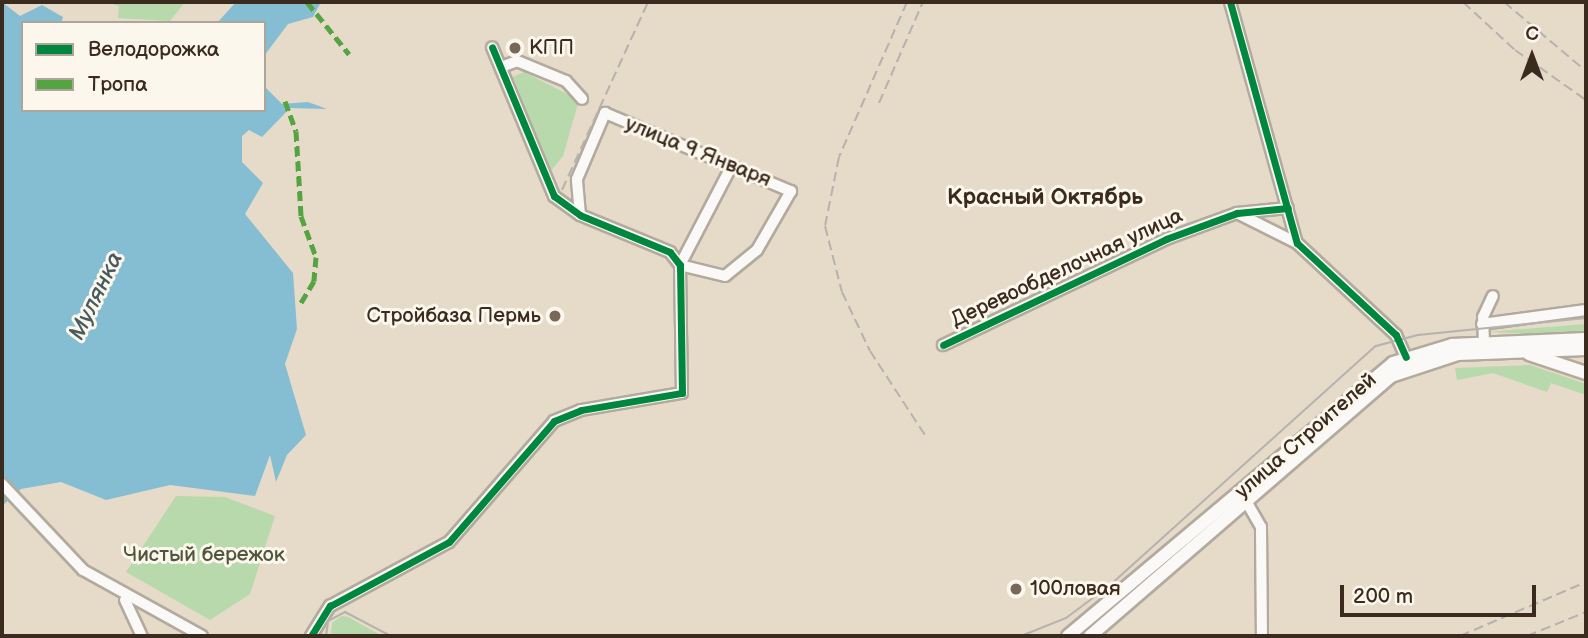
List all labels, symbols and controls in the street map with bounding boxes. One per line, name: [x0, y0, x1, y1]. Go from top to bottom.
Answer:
legend: [21, 21, 266, 112]
north arrow: [1497, 21, 1567, 91]
text: С: [1525, 23, 1539, 46]
place label: КПП: [529, 35, 574, 61]
text: Велодорожка: [88, 37, 219, 62]
marker: КПП: [507, 40, 523, 56]
text: Тропа: [88, 72, 148, 97]
street label: улица 9 Января: [621, 111, 775, 193]
district label: Красный Октябрь: [947, 183, 1143, 211]
street label: Деревообделочная улица: [947, 203, 1187, 333]
water label: Мулянка: [63, 247, 129, 345]
place label: Стройбаза Пермь: [367, 303, 541, 329]
marker: Стройбаза Пермь: [547, 308, 563, 324]
street label: улица Строителей: [1230, 368, 1382, 504]
park label: Чистый бережок: [123, 542, 285, 568]
scale bar: [1343, 572, 1539, 616]
place label: 100ловая: [1030, 576, 1121, 602]
marker: 100ловая: [1008, 581, 1024, 597]
text: 200 m: [1353, 584, 1413, 609]

